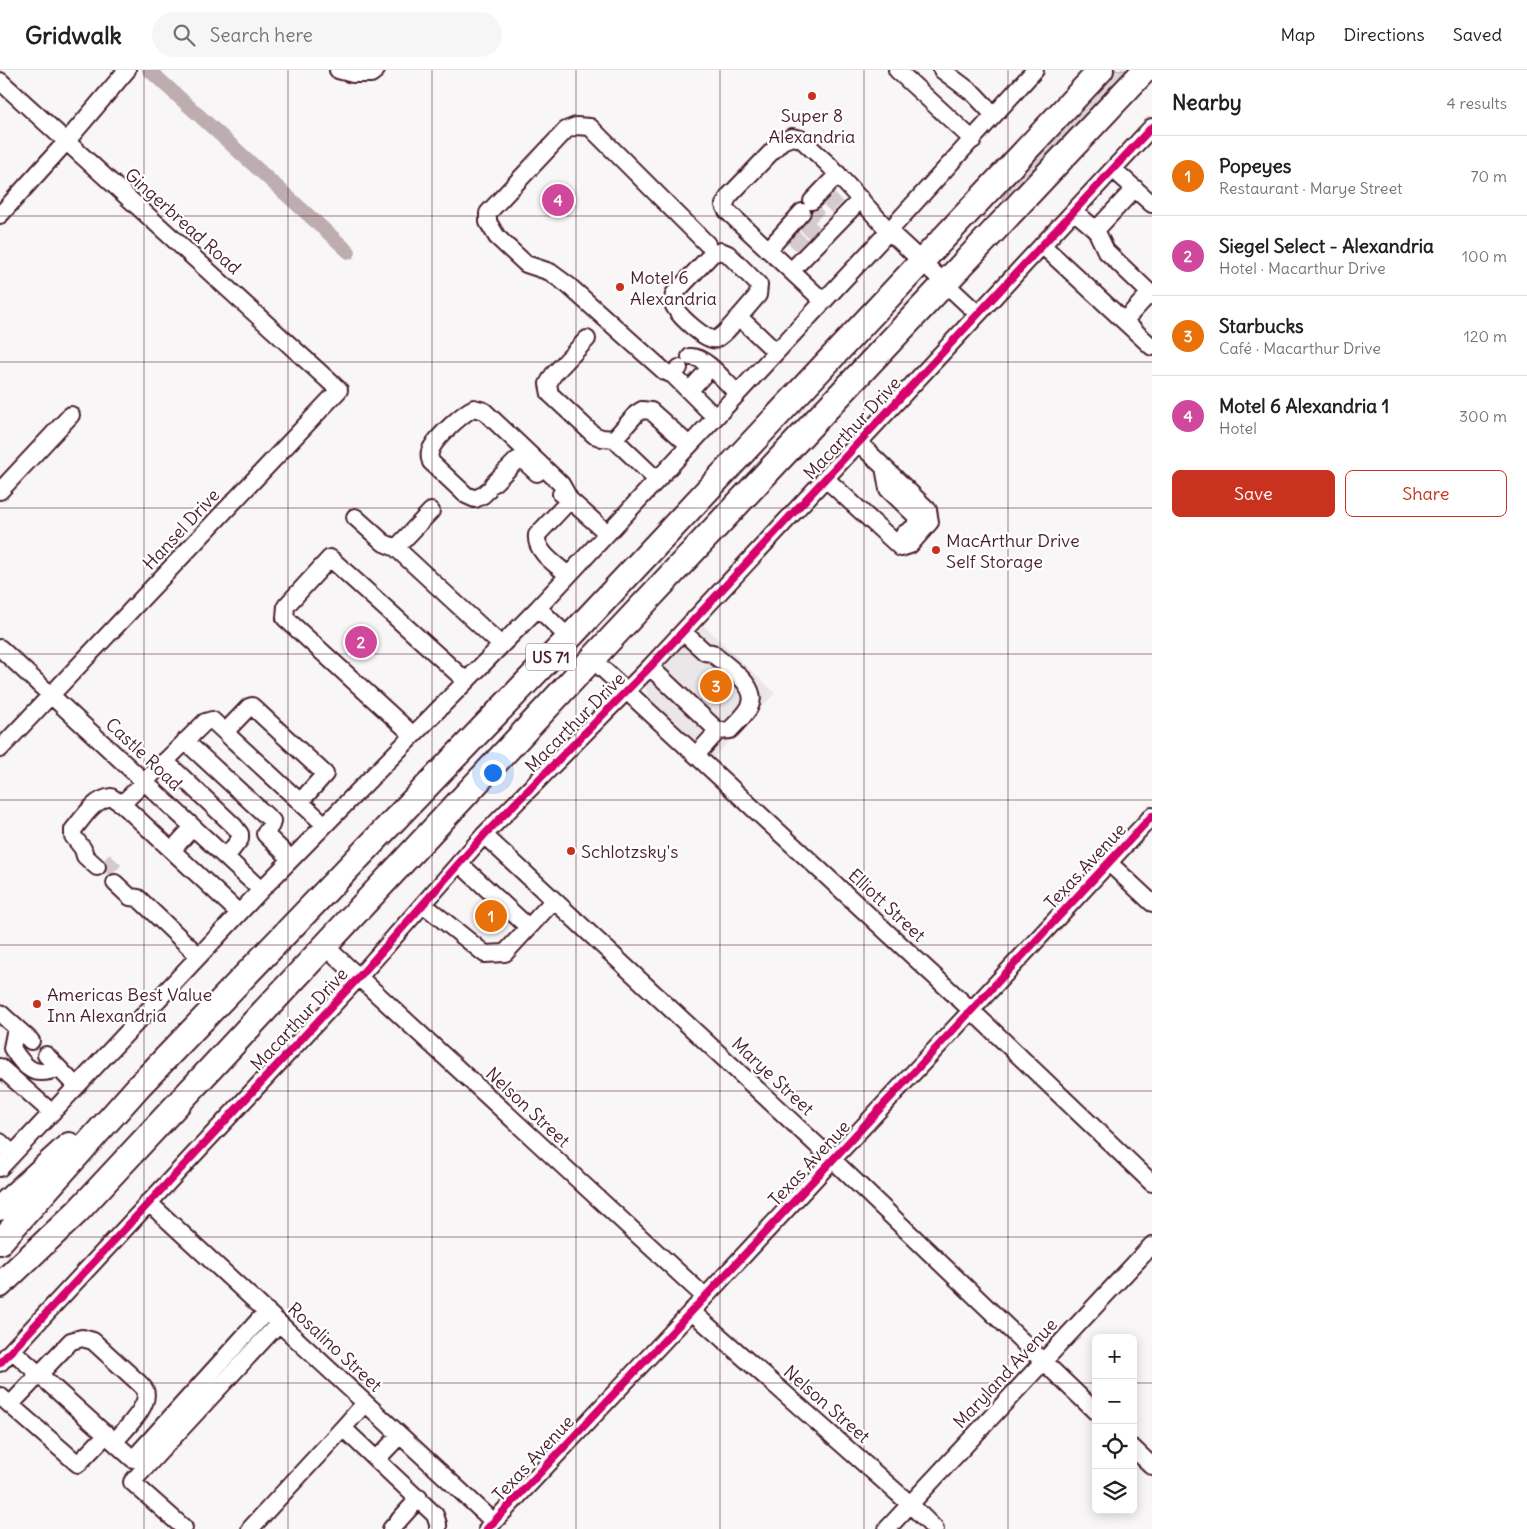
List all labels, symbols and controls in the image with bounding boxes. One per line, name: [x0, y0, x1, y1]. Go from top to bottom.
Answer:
search box: [152, 12, 502, 57]
text: Gridwalk: [25, 20, 122, 50]
icon: search: [170, 21, 198, 49]
text: Search here: [210, 23, 313, 47]
text: Map: [1280, 23, 1315, 46]
text: Directions: [1343, 23, 1425, 46]
text: Saved: [1453, 23, 1502, 46]
text: Nearby: [1172, 89, 1242, 116]
marker: Super 8 Alexandria: [806, 90, 818, 102]
text: 4 results: [1446, 93, 1507, 113]
place label: Super 8 Alexandria: [769, 104, 855, 148]
text: Popeyes: [1219, 154, 1291, 178]
street label: Gingerbread Road: [120, 163, 246, 279]
text: 1: [1185, 166, 1191, 186]
text: 70 m: [1471, 166, 1507, 186]
text: Restaurant · Marye Street: [1219, 178, 1402, 198]
pin: 4: [542, 181, 574, 219]
text: Siegel Select - Alexandria: [1219, 234, 1434, 258]
text: 2: [1184, 246, 1192, 266]
text: 100 m: [1462, 246, 1507, 266]
text: Hotel · Macarthur Drive: [1219, 258, 1386, 278]
place label: Motel 6 Alexandria: [630, 266, 717, 310]
marker: Motel 6 Alexandria: [614, 281, 626, 293]
text: Starbucks: [1219, 314, 1304, 338]
text: 3: [1183, 326, 1193, 346]
text: 120 m: [1464, 326, 1507, 346]
text: Café · Macarthur Drive: [1219, 338, 1381, 358]
street label: Macarthur Drive: [798, 372, 906, 484]
text: Motel 6 Alexandria 1: [1219, 394, 1389, 418]
text: 4: [1183, 406, 1193, 426]
text: 300 m: [1459, 406, 1507, 426]
text: Hotel: [1219, 418, 1257, 438]
button: Save: [1172, 470, 1335, 517]
button: Share: [1345, 470, 1507, 517]
street label: Hansel Drive: [138, 484, 224, 574]
place label: MacArthur Drive Self Storage: [946, 529, 1080, 573]
marker: MacArthur Drive Self Storage: [930, 544, 942, 556]
pin: 2: [345, 623, 377, 661]
road number: US 71: [526, 644, 576, 670]
street label: Macarthur Drive: [520, 667, 630, 777]
pin: 3: [700, 667, 732, 705]
street label: Castle Road: [101, 713, 187, 796]
your location: [480, 760, 506, 786]
street label: Texas Avenue: [1039, 818, 1131, 914]
place label: Schlotzsky's: [581, 840, 678, 863]
marker: Schlotzsky's: [565, 845, 577, 857]
street label: Elliott Street: [844, 863, 930, 947]
pin: 1: [475, 897, 507, 935]
street label: Macarthur Drive: [245, 963, 353, 1075]
place label: Americas Best Value Inn Alexandria: [47, 983, 212, 1027]
marker: Americas Best Value Inn Alexandria: [31, 998, 43, 1010]
street label: Marye Street: [727, 1032, 819, 1120]
street label: Nelson Street: [481, 1062, 575, 1152]
street label: Texas Avenue: [763, 1115, 855, 1211]
street label: Rosalino Street: [283, 1297, 387, 1397]
street label: Maryland Avenue: [948, 1313, 1062, 1433]
map controls: [1092, 1334, 1137, 1514]
button: +: [1092, 1334, 1137, 1379]
street label: Nelson Street: [779, 1360, 875, 1448]
button: −: [1092, 1379, 1137, 1424]
street label: Texas Avenue: [487, 1410, 579, 1506]
button: locate: [1092, 1424, 1137, 1469]
button: layers: [1092, 1469, 1137, 1514]

